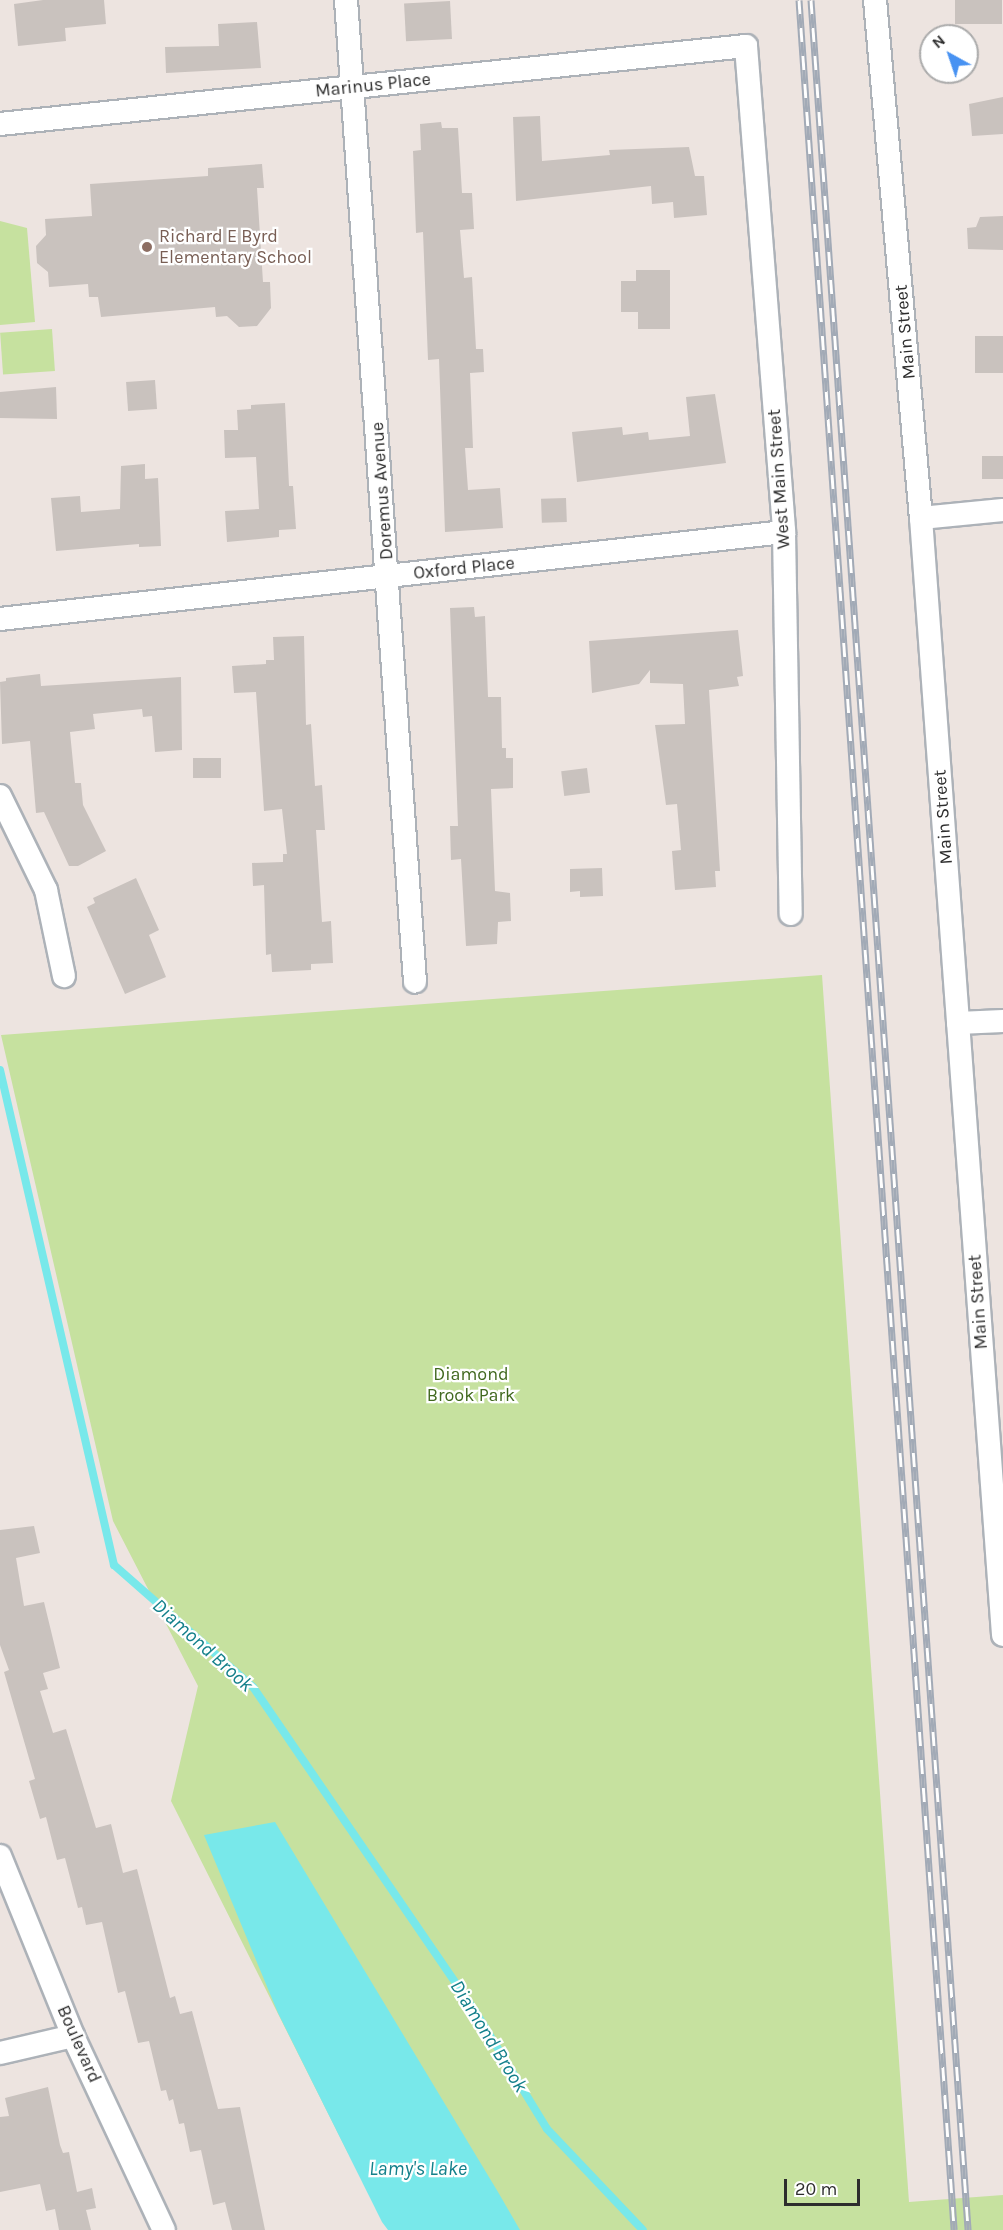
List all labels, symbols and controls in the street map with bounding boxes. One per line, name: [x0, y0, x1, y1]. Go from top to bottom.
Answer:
north arrow: [919, 24, 979, 84]
text: N: [928, 30, 949, 52]
street label: Marinus Place: [314, 68, 432, 102]
place label: Richard E Byrd Elementary School: [159, 226, 312, 268]
marker: Richard E Byrd Elementary School: [140, 240, 154, 254]
street label: Main Street: [890, 284, 920, 380]
street label: West Main Street: [763, 408, 795, 550]
street label: Doremus Avenue: [366, 421, 398, 561]
street label: Oxford Place: [412, 552, 516, 584]
street label: Main Street: [929, 769, 957, 865]
street label: Main Street: [964, 1254, 992, 1350]
park label: Diamond Brook Park: [427, 1364, 515, 1406]
water label: Diamond Brook: [148, 1593, 258, 1697]
water label: Diamond Brook: [445, 1975, 533, 2097]
street label: Boulevard: [52, 2002, 106, 2086]
water label: Lamy's Lake: [369, 2156, 467, 2180]
scale bar: [787, 2167, 864, 2205]
text: 20 m: [795, 2178, 837, 2200]

